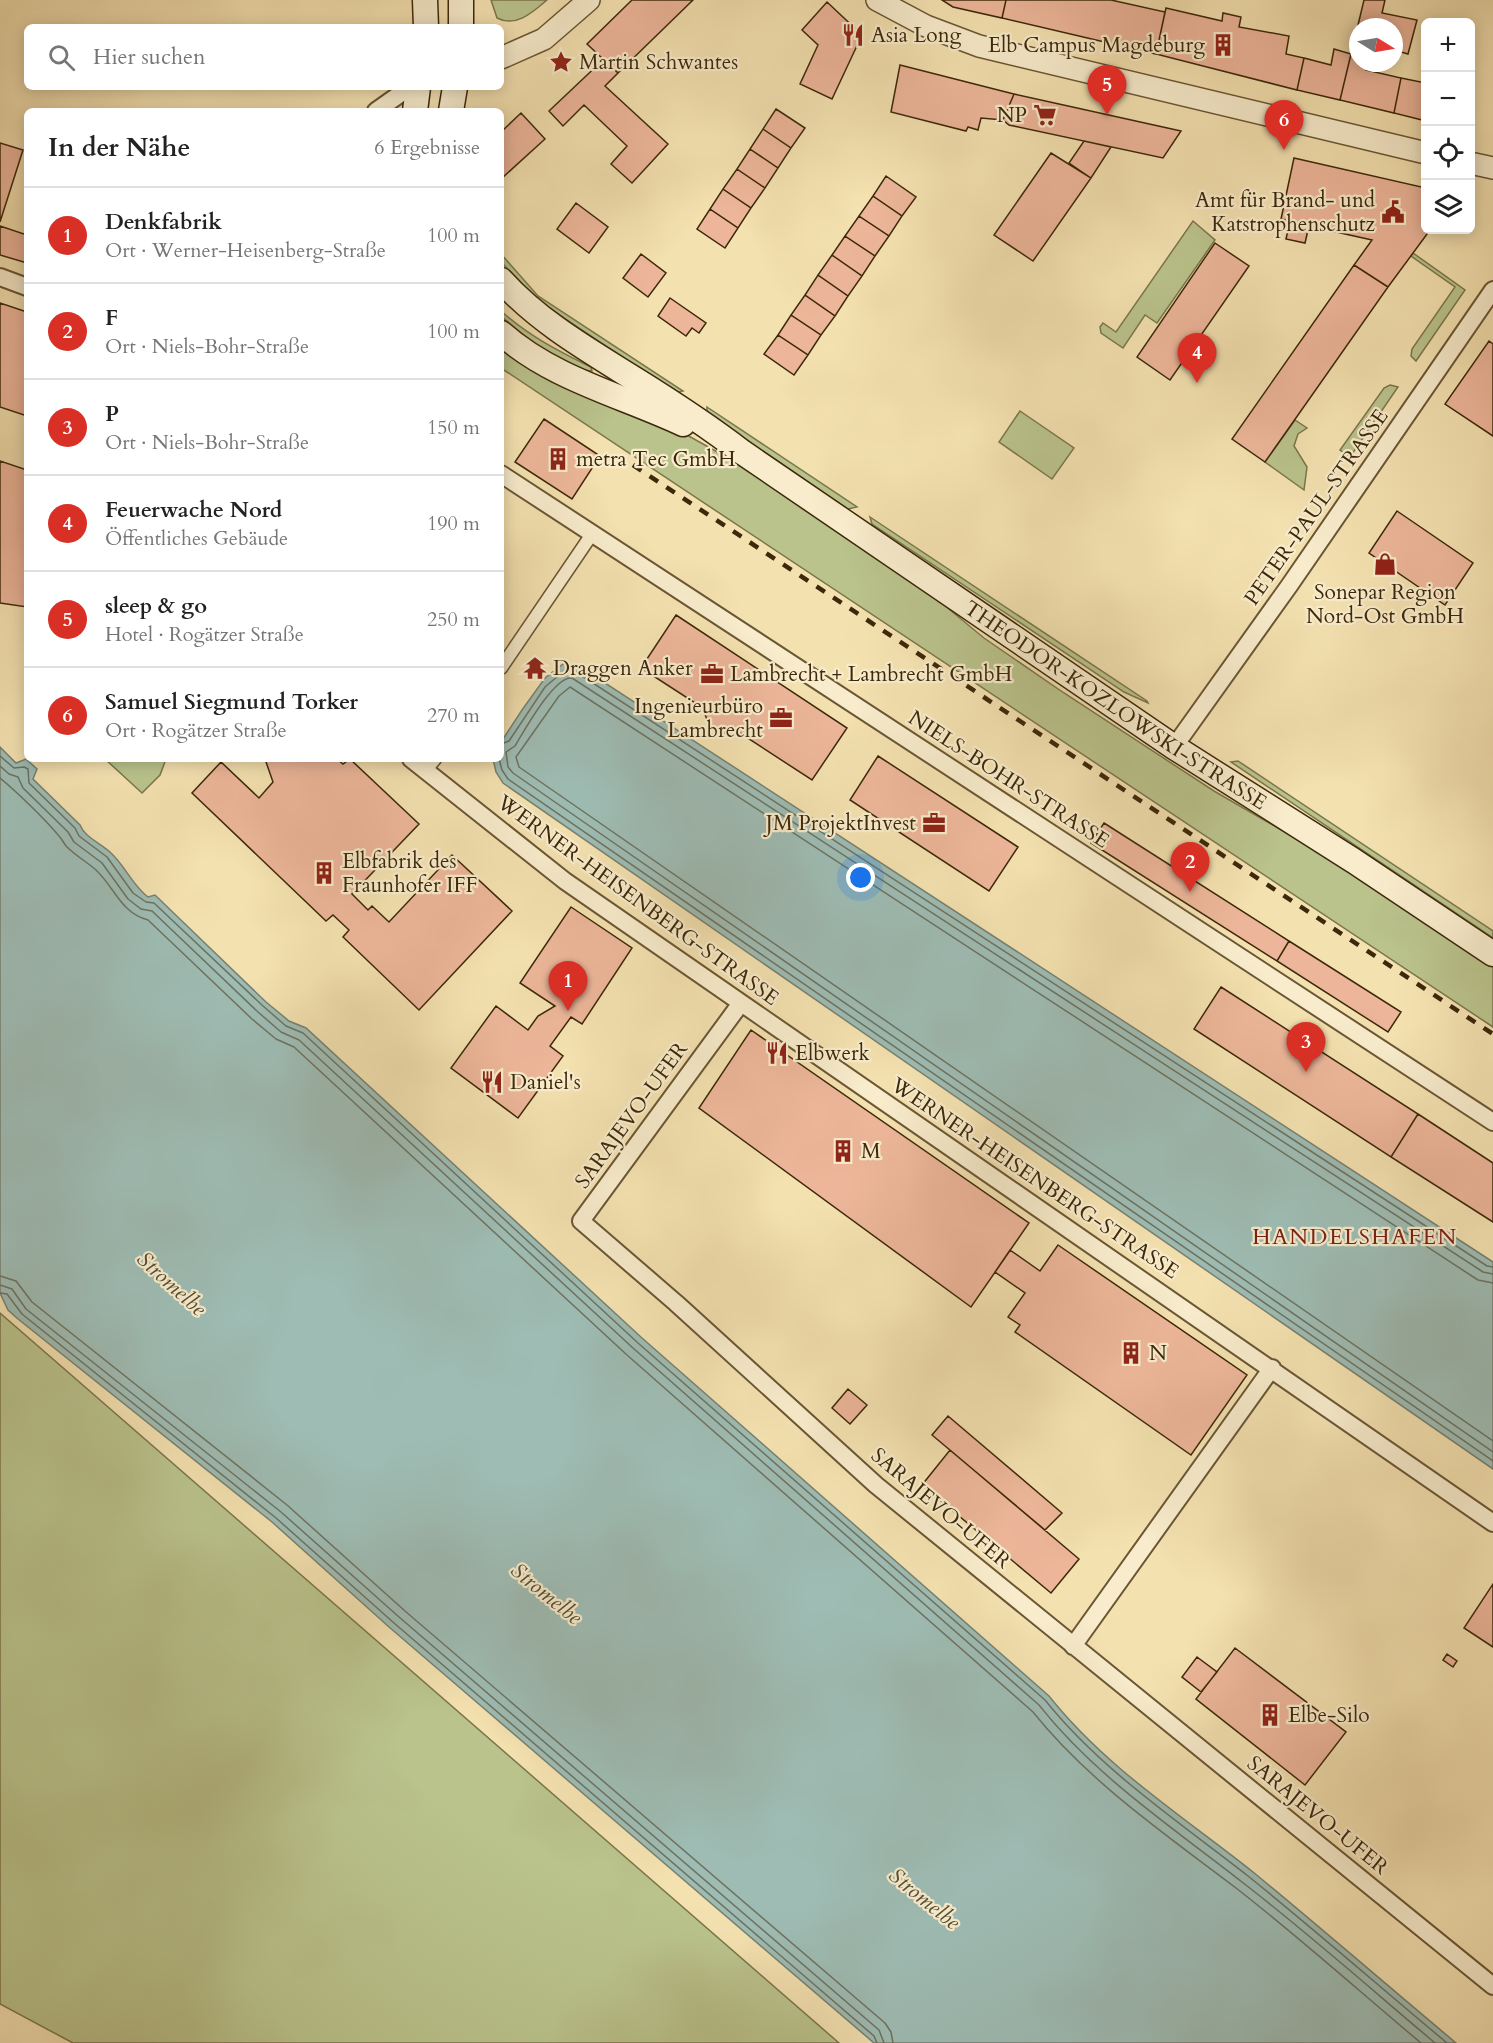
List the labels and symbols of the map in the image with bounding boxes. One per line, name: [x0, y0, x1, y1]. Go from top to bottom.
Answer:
north arrow: [1349, 18, 1403, 72]
place label: Asia Long: [871, 21, 962, 50]
restaurant icon: Asia Long: [840, 22, 866, 48]
place label: Elb Campus Magdeburg: [988, 31, 1205, 60]
building icon: Elb Campus Magdeburg: [1210, 32, 1236, 58]
place label: Martin Schwantes: [579, 48, 738, 77]
place icon: Martin Schwantes: [548, 49, 574, 75]
pin: 5: [1088, 66, 1126, 115]
pin: 6: [1264, 100, 1304, 150]
place label: NP: [997, 101, 1027, 130]
supermarket icon: NP: [1032, 102, 1058, 128]
place label: Amt für Brand- und Katstrophenschutz: [1195, 186, 1376, 239]
public building icon: Amt für Brand- und Katstrophenschutz: [1380, 199, 1406, 225]
pin: 4: [1178, 334, 1216, 383]
street label: PETER-PAUL-STRASSE: [1238, 403, 1395, 611]
place label: metra Tec GmbH: [576, 445, 736, 474]
building icon: metra Tec GmbH: [545, 446, 571, 472]
shop icon: Sonepar Region Nord-Ost GmbH: [1372, 551, 1398, 577]
place label: Sonepar Region Nord-Ost GmbH: [1306, 578, 1464, 631]
street label: THEODOR-KOZLOWSKI-STRASSE: [958, 594, 1272, 817]
place label: Draggen Anker: [553, 654, 693, 683]
temple icon: Draggen Anker: [522, 655, 548, 681]
place label: Lambrecht + Lambrecht GmbH: [730, 660, 1012, 689]
office icon: Lambrecht + Lambrecht GmbH: [699, 661, 725, 687]
place label: Ingenieurbüro Lambrecht: [634, 692, 763, 745]
street label: NIELS-BOHR-STRASSE: [903, 704, 1115, 855]
office icon: Ingenieurbüro Lambrecht: [768, 705, 794, 731]
street label: WERNER-HEISENBERG-STRASSE: [490, 788, 784, 1013]
place label: JM ProjektInvest: [763, 809, 916, 838]
office icon: JM ProjektInvest: [921, 810, 947, 836]
pin: 2: [1170, 842, 1210, 892]
place label: Elbfabrik des Fraunhofer IFF: [342, 847, 477, 900]
building icon: Elbfabrik des Fraunhofer IFF: [311, 860, 337, 886]
your location: [846, 863, 875, 892]
pin: 1: [548, 962, 588, 1011]
pin: 3: [1286, 1022, 1326, 1072]
street label: SARAJEVO-UFER: [568, 1036, 695, 1194]
place label: Elbwerk: [795, 1039, 871, 1068]
restaurant icon: Elbwerk: [764, 1040, 790, 1066]
place label: Daniel's: [510, 1068, 581, 1097]
restaurant icon: Daniel's: [479, 1069, 505, 1095]
street label: WERNER-HEISENBERG-STRASSE: [884, 1070, 1185, 1286]
place label: M: [861, 1137, 881, 1166]
building icon: M: [830, 1138, 856, 1164]
district label: HANDELSHAFEN: [1252, 1222, 1458, 1252]
water label: Stromelbe: [130, 1244, 213, 1323]
place label: N: [1149, 1339, 1167, 1368]
building icon: N: [1118, 1340, 1144, 1366]
street label: SARAJEVO-UFER: [864, 1441, 1017, 1576]
water label: Stromelbe: [504, 1556, 589, 1632]
place label: Elbe-Silo: [1288, 1701, 1370, 1730]
building icon: Elbe-Silo: [1257, 1702, 1283, 1728]
street label: SARAJEVO-UFER: [1241, 1749, 1395, 1882]
water label: Stromelbe: [882, 1861, 967, 1937]

